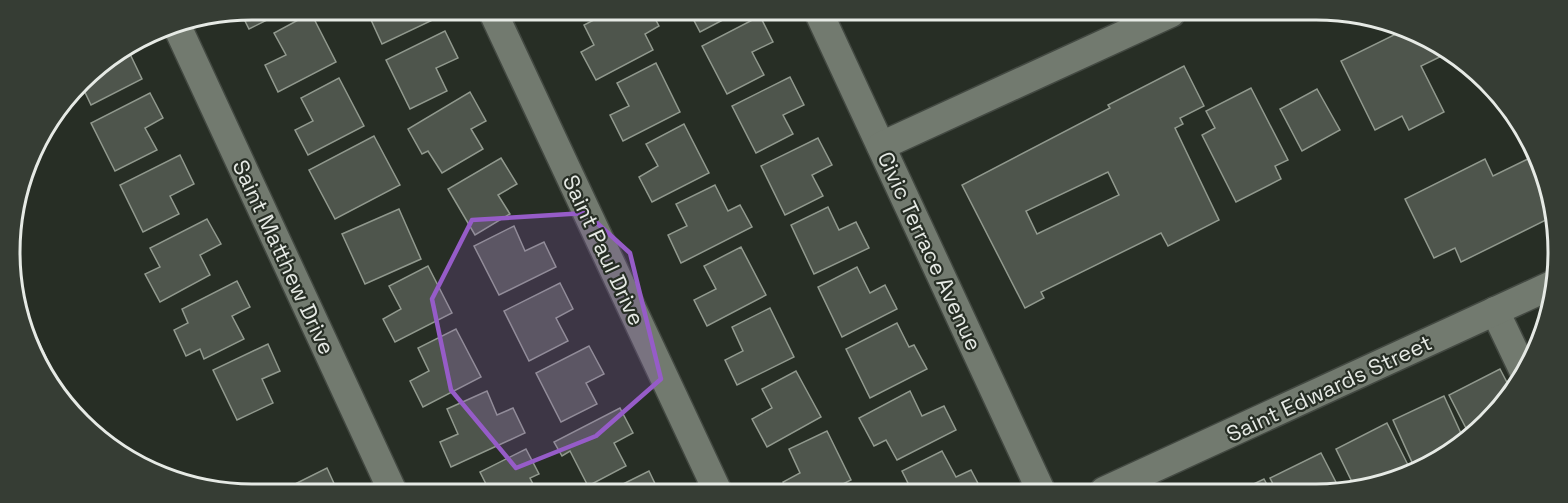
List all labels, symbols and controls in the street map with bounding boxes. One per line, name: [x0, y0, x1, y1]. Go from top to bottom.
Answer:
street label: Civic Terrace Avenue: [872, 147, 988, 355]
street label: Saint Matthew Drive: [227, 155, 341, 359]
street label: Saint Paul Drive: [557, 170, 651, 330]
street label: Saint Edwards Street: [1222, 328, 1436, 448]

